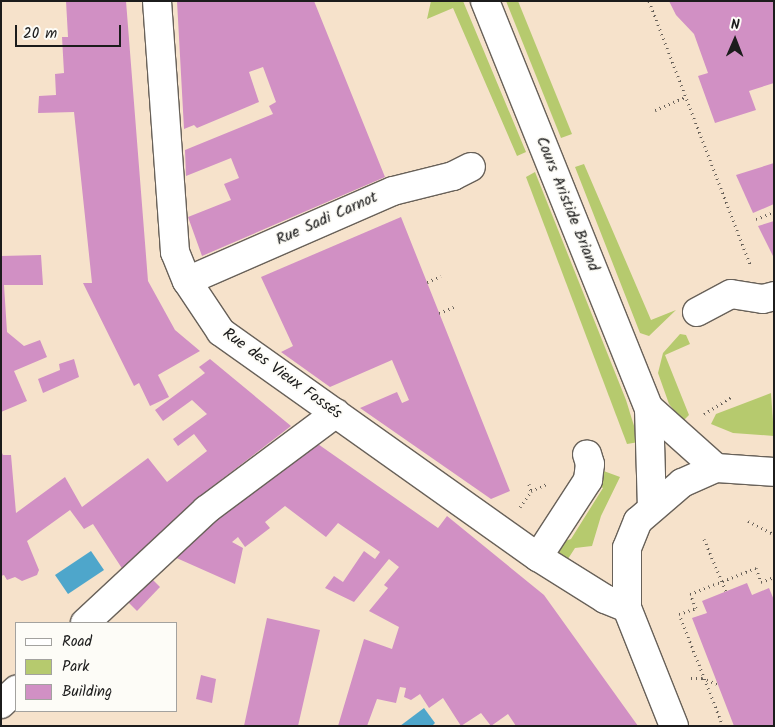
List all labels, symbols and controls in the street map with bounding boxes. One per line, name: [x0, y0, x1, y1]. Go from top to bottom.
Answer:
text: N: [731, 14, 740, 36]
scale bar: [18, 15, 124, 47]
north arrow: [710, 15, 760, 65]
text: 20 m: [23, 22, 57, 46]
street label: Cours Aristide Briand: [531, 134, 603, 274]
street label: Rue Sadi Carnot: [273, 188, 381, 250]
street label: Rue des Vieux Fossés: [219, 324, 345, 424]
legend: [15, 622, 178, 712]
text: Road: [62, 630, 92, 654]
text: Park: [62, 655, 89, 679]
text: Building: [62, 680, 112, 704]

